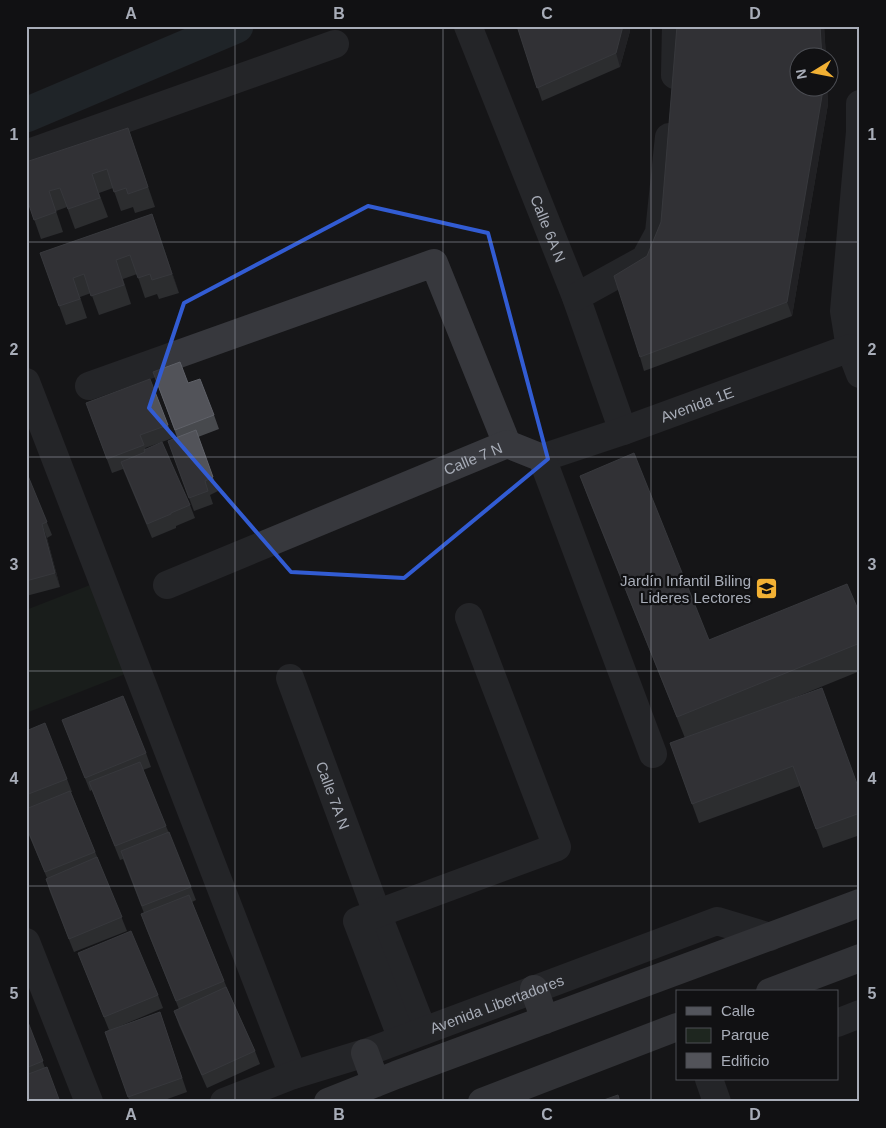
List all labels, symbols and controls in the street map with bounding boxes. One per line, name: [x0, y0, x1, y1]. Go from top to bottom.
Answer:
text: A: [125, 5, 137, 22]
text: B: [333, 5, 345, 22]
text: C: [541, 5, 553, 22]
text: D: [749, 5, 761, 22]
north arrow: [788, 48, 838, 98]
text: N: [792, 68, 810, 81]
text: 1: [10, 126, 19, 143]
text: 1: [868, 126, 877, 143]
street label: Calle 6A N: [528, 192, 570, 265]
text: 2: [10, 341, 19, 358]
text: 2: [868, 341, 877, 358]
street label: Avenida 1E: [658, 383, 736, 425]
street label: Calle 7 N: [441, 439, 505, 478]
text: 3: [10, 556, 19, 573]
text: 3: [868, 556, 877, 573]
place label: Jardín Infantil Biling Lideres Lectores: [620, 572, 751, 606]
school or university icon: Jardín Infantil Biling Lideres Lectores: [755, 577, 779, 601]
street label: Calle 7A N: [313, 759, 354, 831]
text: 4: [10, 770, 19, 787]
text: 4: [868, 770, 877, 787]
street label: Avenida Libertadores: [427, 971, 566, 1036]
text: 5: [10, 985, 19, 1002]
text: 5: [868, 985, 877, 1002]
legend: [676, 990, 838, 1080]
text: Calle: [721, 1002, 755, 1019]
text: Parque: [721, 1026, 769, 1043]
text: Edificio: [721, 1052, 769, 1069]
text: A: [125, 1106, 137, 1123]
text: B: [333, 1106, 345, 1123]
text: C: [541, 1106, 553, 1123]
text: D: [749, 1106, 761, 1123]

